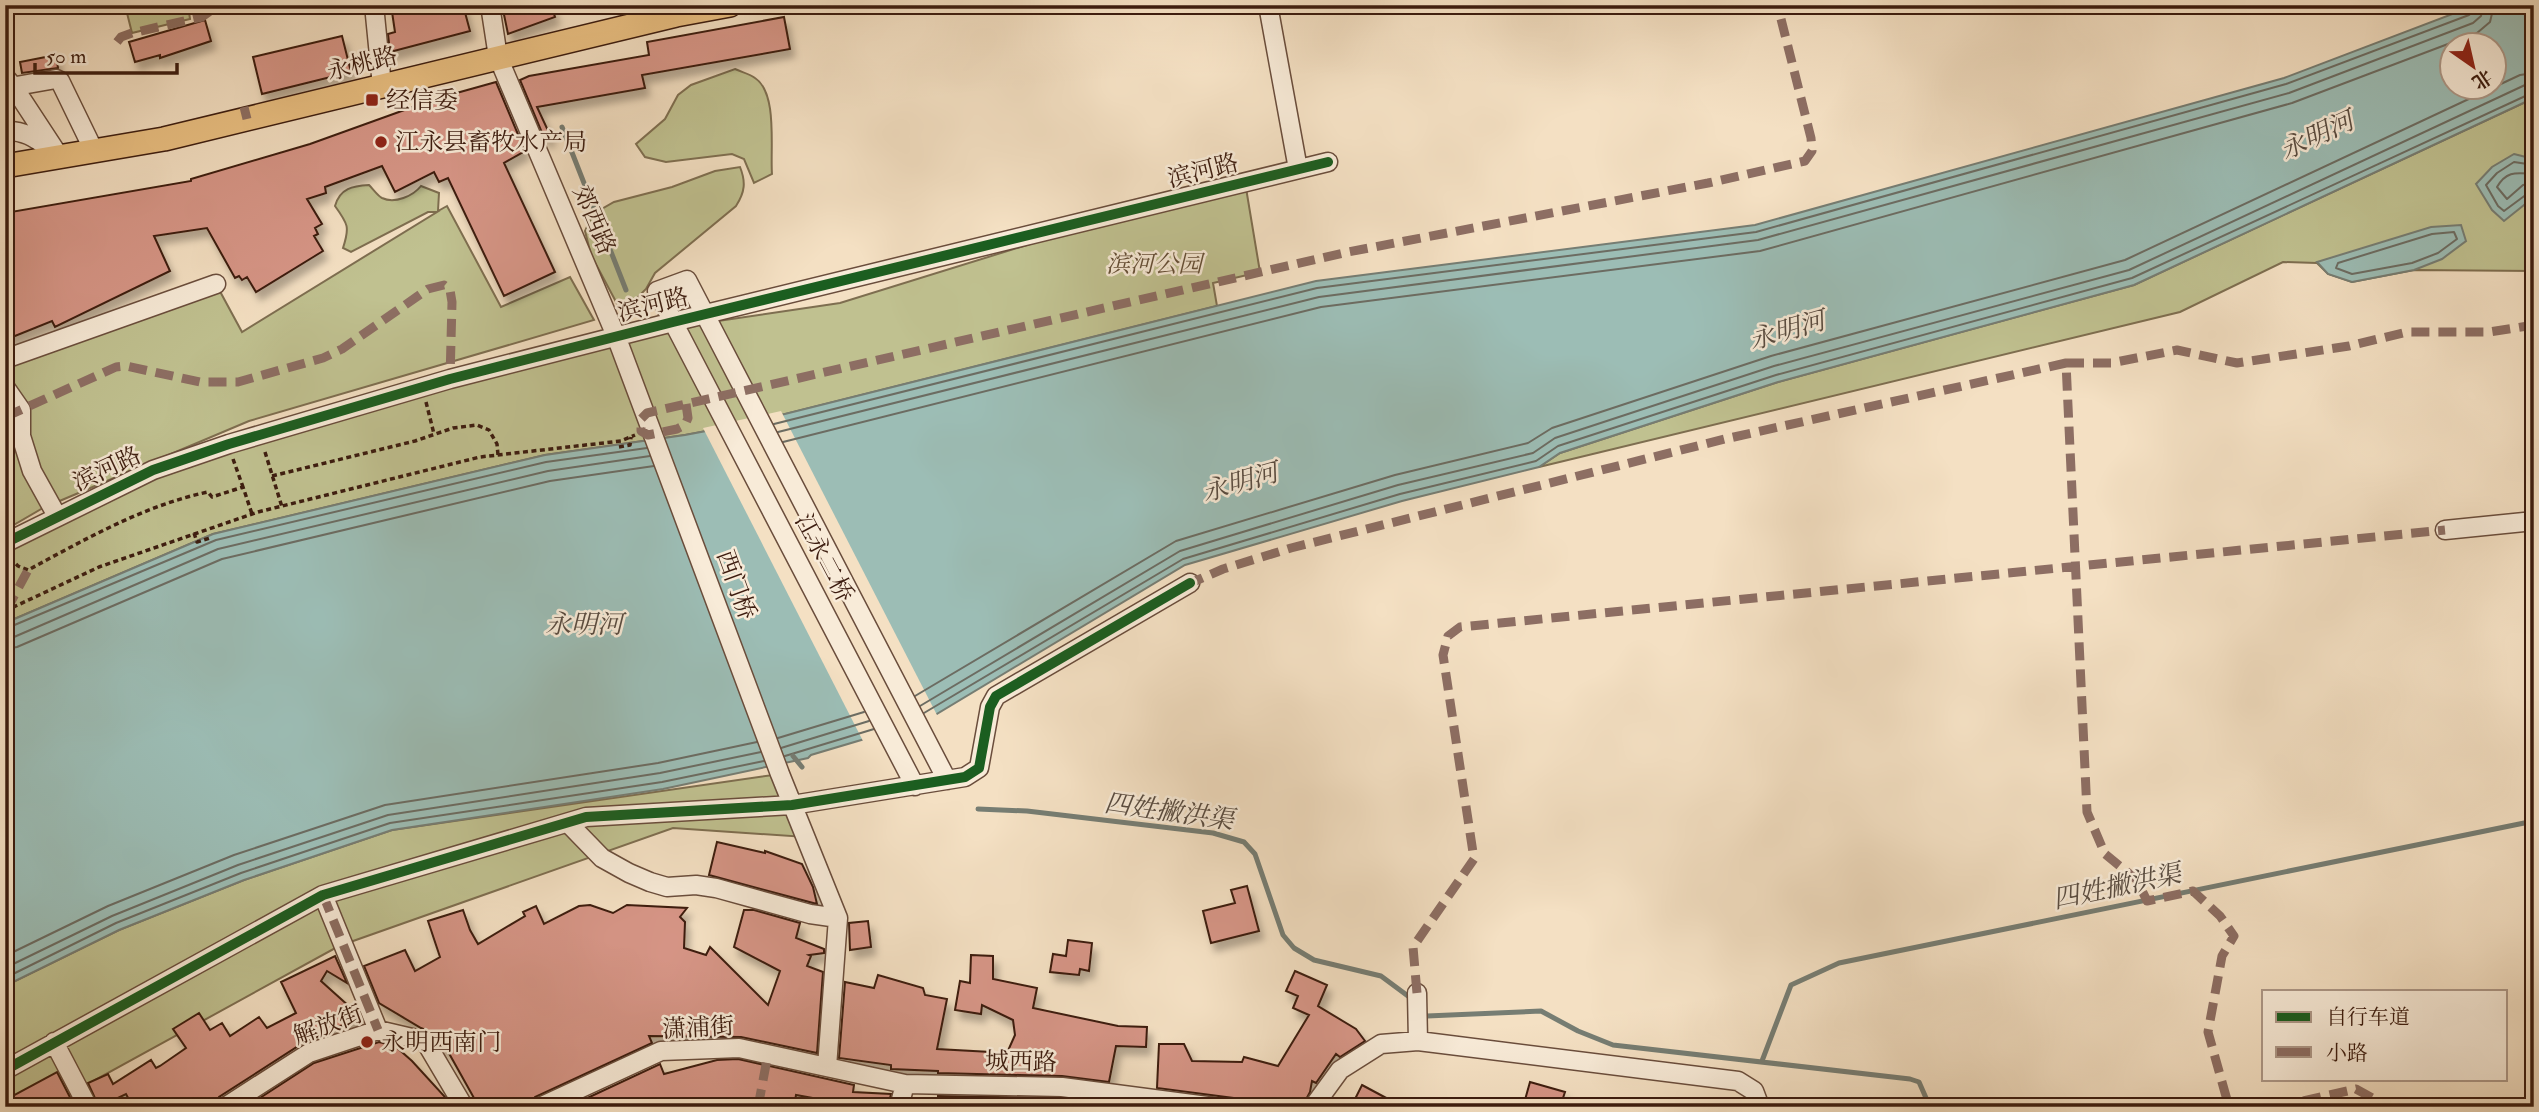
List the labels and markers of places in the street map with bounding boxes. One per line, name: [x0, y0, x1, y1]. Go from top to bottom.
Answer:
place label: 经信委: [386, 85, 458, 116]
marker: 经信委: [364, 92, 380, 108]
place label: 江永县畜牧水产局: [395, 127, 587, 158]
marker: 江永县畜牧水产局: [373, 134, 389, 150]
place label: 永明西南门: [381, 1027, 501, 1058]
marker: 永明西南门: [359, 1034, 375, 1050]

